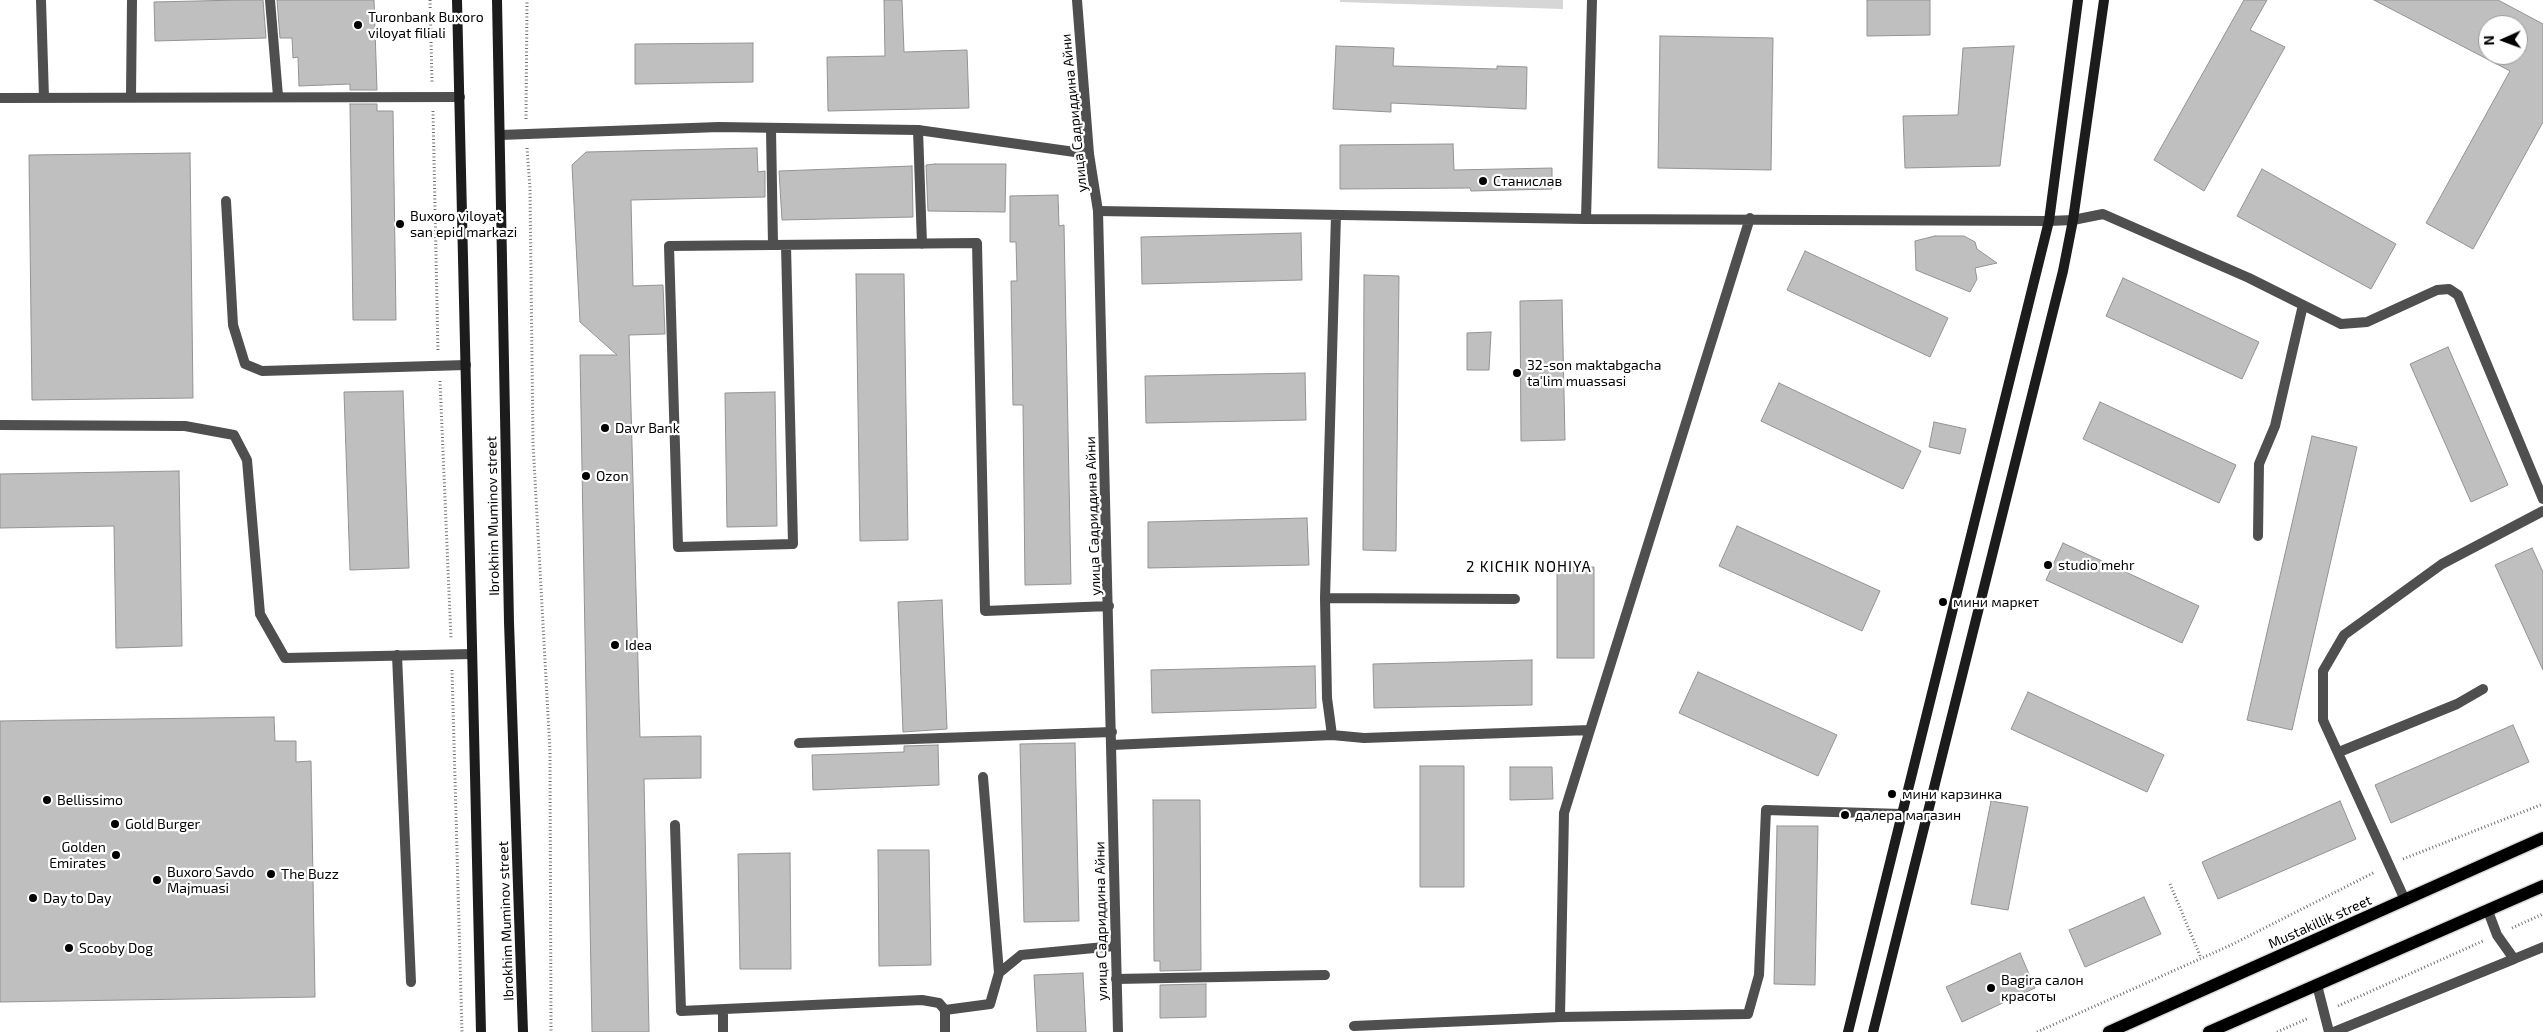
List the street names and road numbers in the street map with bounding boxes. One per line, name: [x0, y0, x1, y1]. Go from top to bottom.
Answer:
street label: улица Садриддина Айни: [1057, 33, 1091, 193]
street label: Ibrokhim Muminov street: [483, 436, 503, 596]
street label: улица Садриддина Айни: [1082, 436, 1104, 596]
street label: Ibrokhim Muminov street: [495, 841, 517, 1001]
street label: улица Садриддина Айни: [1091, 841, 1111, 1001]
street label: Mustakillik street: [2266, 892, 2374, 952]

